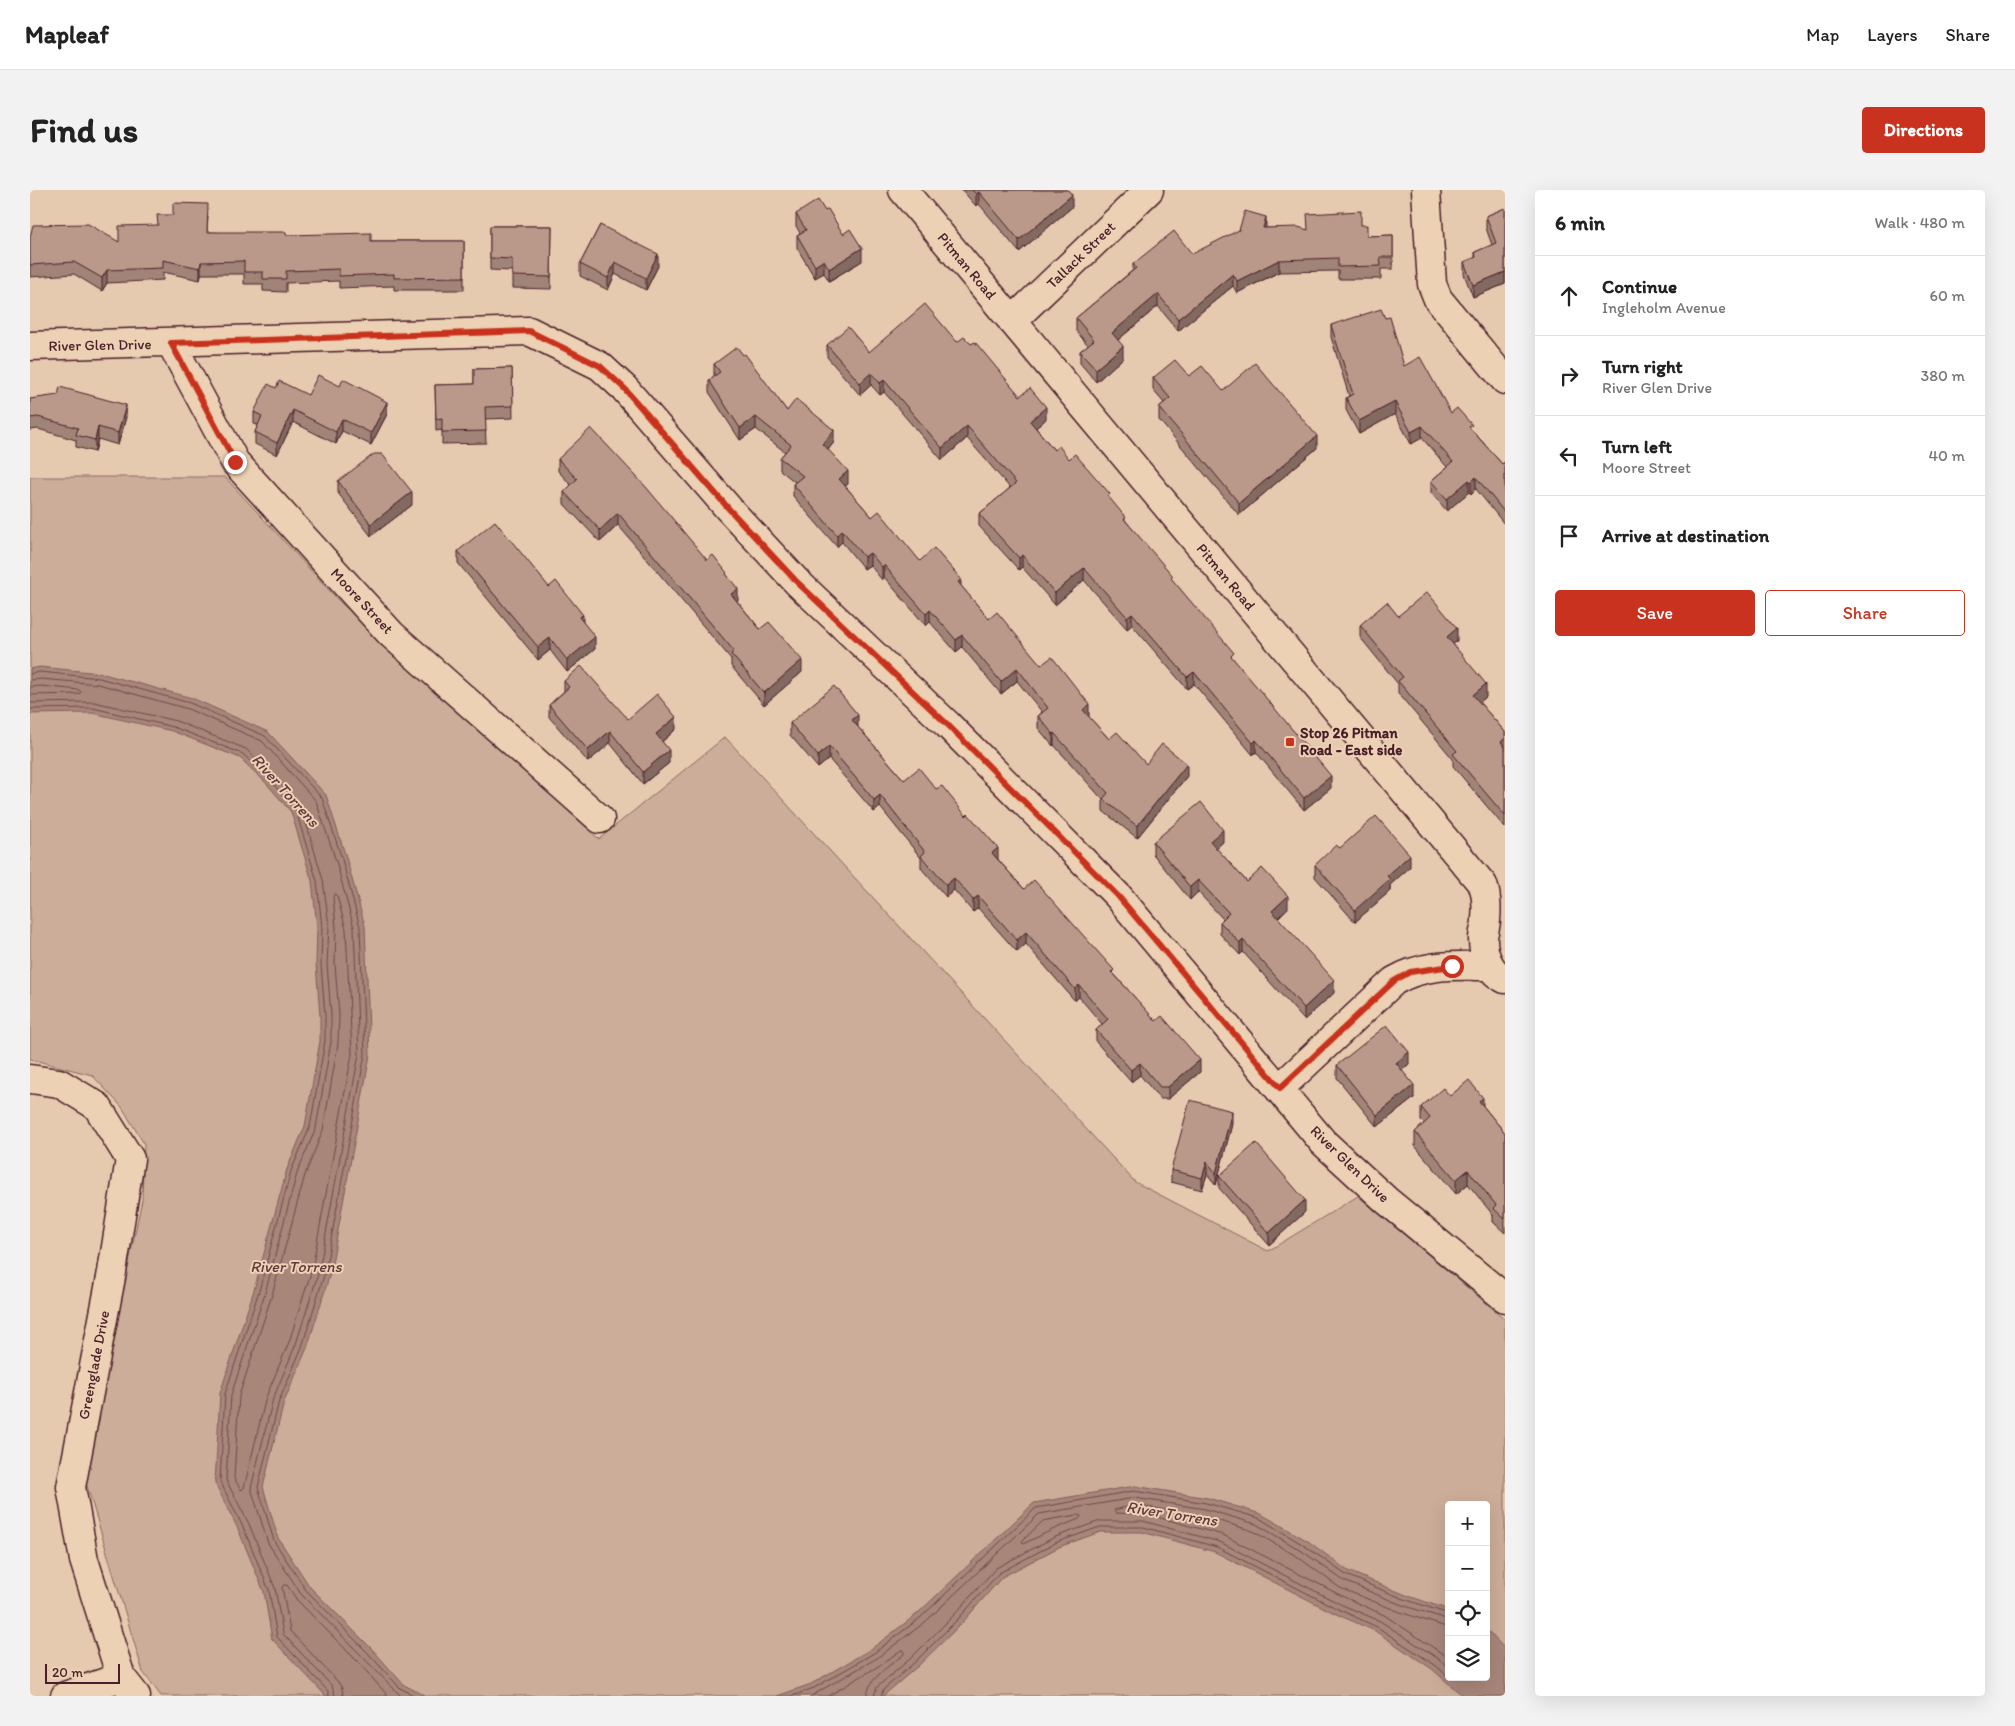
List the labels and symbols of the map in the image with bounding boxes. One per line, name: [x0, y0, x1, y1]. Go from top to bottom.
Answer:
street label: Tallack Street: [1043, 217, 1119, 292]
street label: Pitman Road: [934, 229, 1001, 304]
street label: River Glen Drive: [48, 335, 152, 355]
route end: [224, 451, 247, 474]
street label: Pitman Road: [1193, 540, 1260, 615]
street label: Moore Street: [327, 564, 397, 638]
place label: Stop 26 Pitman Road - East side: [1300, 724, 1403, 759]
marker: Stop 26 Pitman Road - East side: [1284, 736, 1296, 748]
water label: River Torrens: [248, 750, 324, 831]
route start: [1441, 955, 1464, 978]
street label: River Glen Drive: [1307, 1122, 1393, 1206]
water label: River Torrens: [250, 1257, 343, 1276]
street label: Greenglade Drive: [75, 1309, 113, 1421]
water label: River Torrens: [1125, 1497, 1219, 1530]
scale bar: [45, 1661, 120, 1684]

